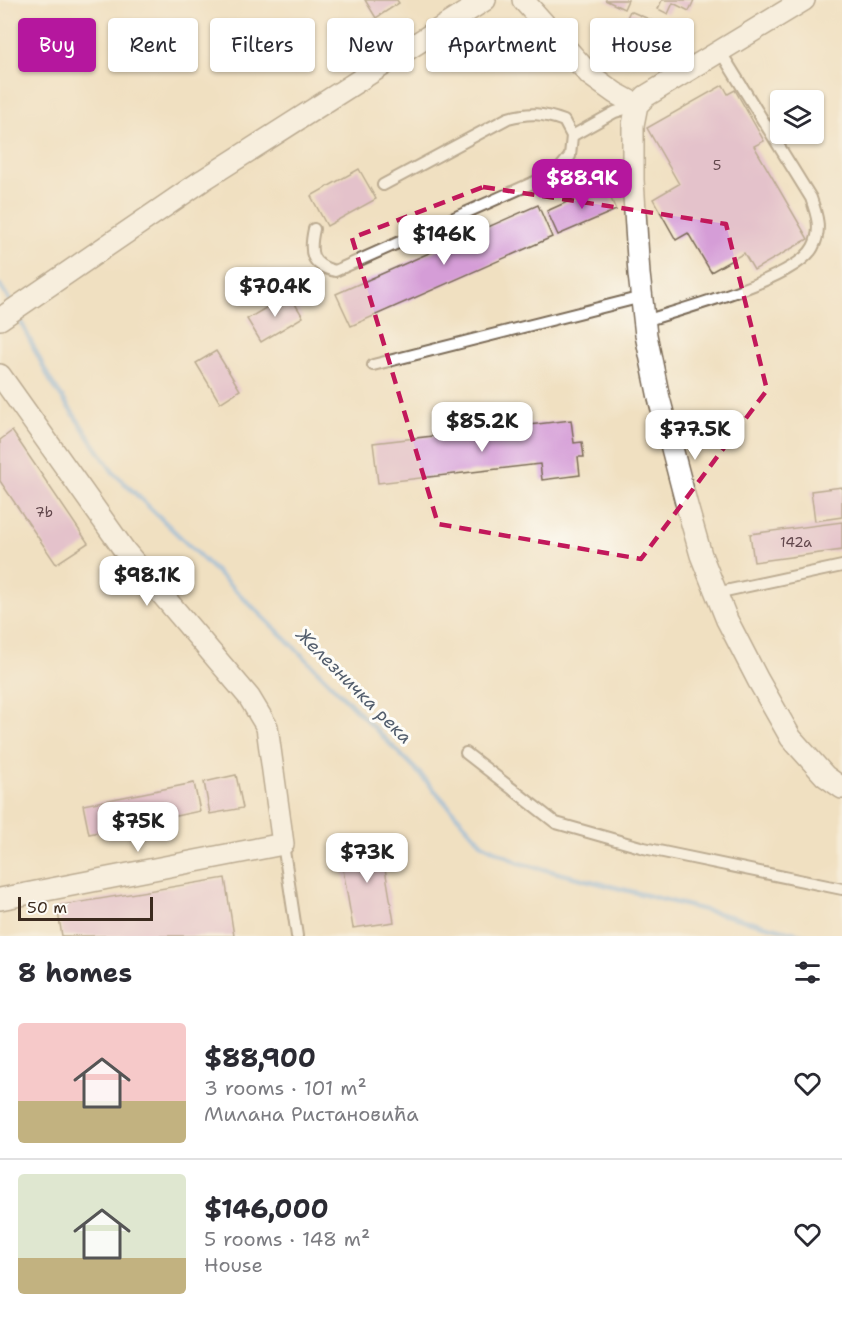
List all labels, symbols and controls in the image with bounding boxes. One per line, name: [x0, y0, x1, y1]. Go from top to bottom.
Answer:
chip: Buy: [18, 18, 96, 72]
chip: Rent: [108, 18, 198, 72]
chip: Filters: [210, 18, 315, 72]
chip: New: [327, 18, 414, 72]
chip: Apartment: [426, 18, 578, 72]
chip: House: [590, 18, 694, 72]
map controls: [770, 90, 824, 144]
button: layers: [770, 90, 824, 144]
house number: 5: [713, 156, 721, 174]
pin: $88.9K: [533, 159, 631, 210]
text: $88.9K: [546, 165, 618, 191]
pin: $146K: [402, 215, 486, 266]
text: $146K: [412, 221, 476, 247]
pin: $70.4K: [226, 267, 324, 318]
text: $70.4K: [239, 273, 311, 299]
pin: $85.2K: [433, 402, 531, 453]
text: $85.2K: [446, 408, 518, 434]
pin: $77.5K: [646, 410, 744, 461]
text: $77.5K: [659, 416, 731, 442]
house number: 7b: [35, 503, 53, 521]
house number: 142a: [780, 533, 812, 551]
pin: $98.1K: [98, 556, 196, 607]
text: $98.1K: [113, 562, 181, 588]
water label: Железничка река: [290, 622, 417, 749]
pin: $75K: [102, 802, 174, 853]
text: $75K: [111, 808, 165, 834]
pin: $73K: [331, 833, 403, 884]
text: $73K: [340, 839, 394, 865]
scale bar: [18, 894, 153, 922]
text: 50 m: [27, 897, 67, 918]
text: 8 homes: [18, 955, 132, 990]
icon: filters: [791, 956, 824, 989]
text: $88,900: [204, 1040, 316, 1075]
icon: home: [66, 1047, 138, 1119]
icon: heart: [791, 1067, 824, 1100]
text: 3 rooms · 101 m²: [204, 1075, 367, 1101]
text: Милана Ристановића: [204, 1101, 419, 1127]
text: $146,000: [204, 1191, 329, 1226]
icon: home: [66, 1198, 138, 1270]
icon: heart: [791, 1218, 824, 1251]
text: 5 rooms · 148 m²: [204, 1226, 370, 1252]
text: House: [204, 1252, 263, 1278]

